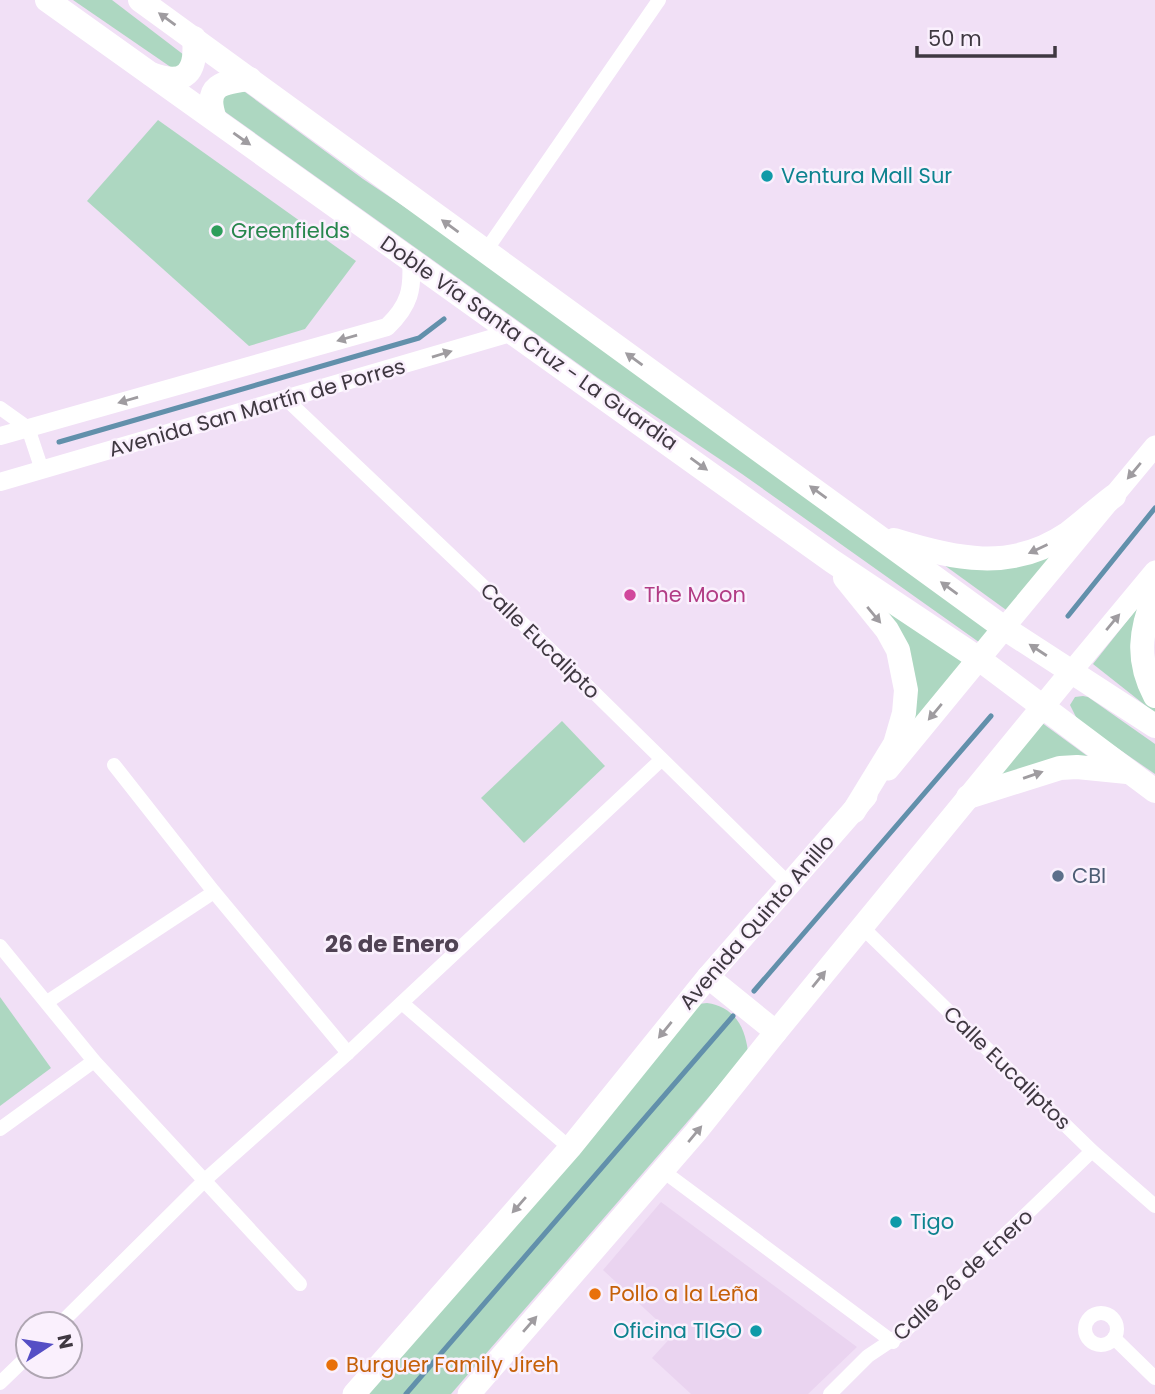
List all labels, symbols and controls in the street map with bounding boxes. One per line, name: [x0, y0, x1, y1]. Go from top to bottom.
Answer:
one-way arrow: [158, 12, 176, 26]
scale bar: [917, 14, 1055, 58]
text: 50 m: [928, 24, 982, 53]
one-way arrow: [233, 132, 251, 146]
place label: Ventura Mall Sur: [781, 161, 952, 190]
marker: Ventura Mall Sur: [759, 168, 775, 184]
place label: Greenfields: [231, 216, 350, 245]
one-way arrow: [441, 219, 459, 233]
marker: Greenfields: [209, 223, 225, 239]
street label: Doble Vía Santa Cruz - La Guardia: [375, 228, 684, 457]
one-way arrow: [336, 333, 358, 344]
one-way arrow: [432, 348, 453, 358]
street label: Avenida San Martín de Porres: [105, 351, 408, 464]
one-way arrow: [625, 352, 643, 366]
one-way arrow: [117, 395, 139, 406]
one-way arrow: [689, 457, 708, 471]
one-way arrow: [1127, 462, 1142, 480]
one-way arrow: [809, 486, 827, 500]
one-way arrow: [1028, 543, 1048, 554]
street label: Calle Eucalipto: [474, 576, 607, 705]
place label: The Moon: [644, 580, 746, 609]
one-way arrow: [940, 581, 958, 595]
marker: The Moon: [622, 587, 638, 603]
one-way arrow: [866, 606, 881, 623]
one-way arrow: [1106, 613, 1121, 631]
one-way arrow: [1029, 643, 1047, 657]
one-way arrow: [928, 702, 943, 720]
one-way arrow: [1022, 769, 1043, 780]
street label: Avenida Quinto Anillo: [672, 828, 841, 1015]
place label: CBI: [1072, 861, 1106, 890]
marker: CBI: [1050, 868, 1066, 884]
district label: 26 de Enero: [325, 928, 459, 960]
one-way arrow: [811, 971, 826, 988]
street label: Calle Eucaliptos: [937, 999, 1078, 1136]
one-way arrow: [658, 1022, 673, 1039]
one-way arrow: [687, 1125, 702, 1142]
one-way arrow: [511, 1196, 527, 1214]
street label: Calle 26 de Enero: [886, 1202, 1039, 1347]
place label: Tigo: [910, 1207, 954, 1236]
marker: Tigo: [888, 1214, 904, 1230]
place label: Pollo a la Leña: [609, 1279, 758, 1308]
marker: Pollo a la Leña: [587, 1286, 603, 1302]
north arrow: [14, 1310, 84, 1380]
one-way arrow: [522, 1315, 538, 1333]
place label: Oficina TIGO: [613, 1316, 742, 1345]
marker: Oficina TIGO: [748, 1323, 764, 1339]
text: N: [50, 1332, 80, 1351]
place label: Burguer Family Jireh: [346, 1350, 559, 1379]
marker: Burguer Family Jireh: [324, 1357, 340, 1373]

